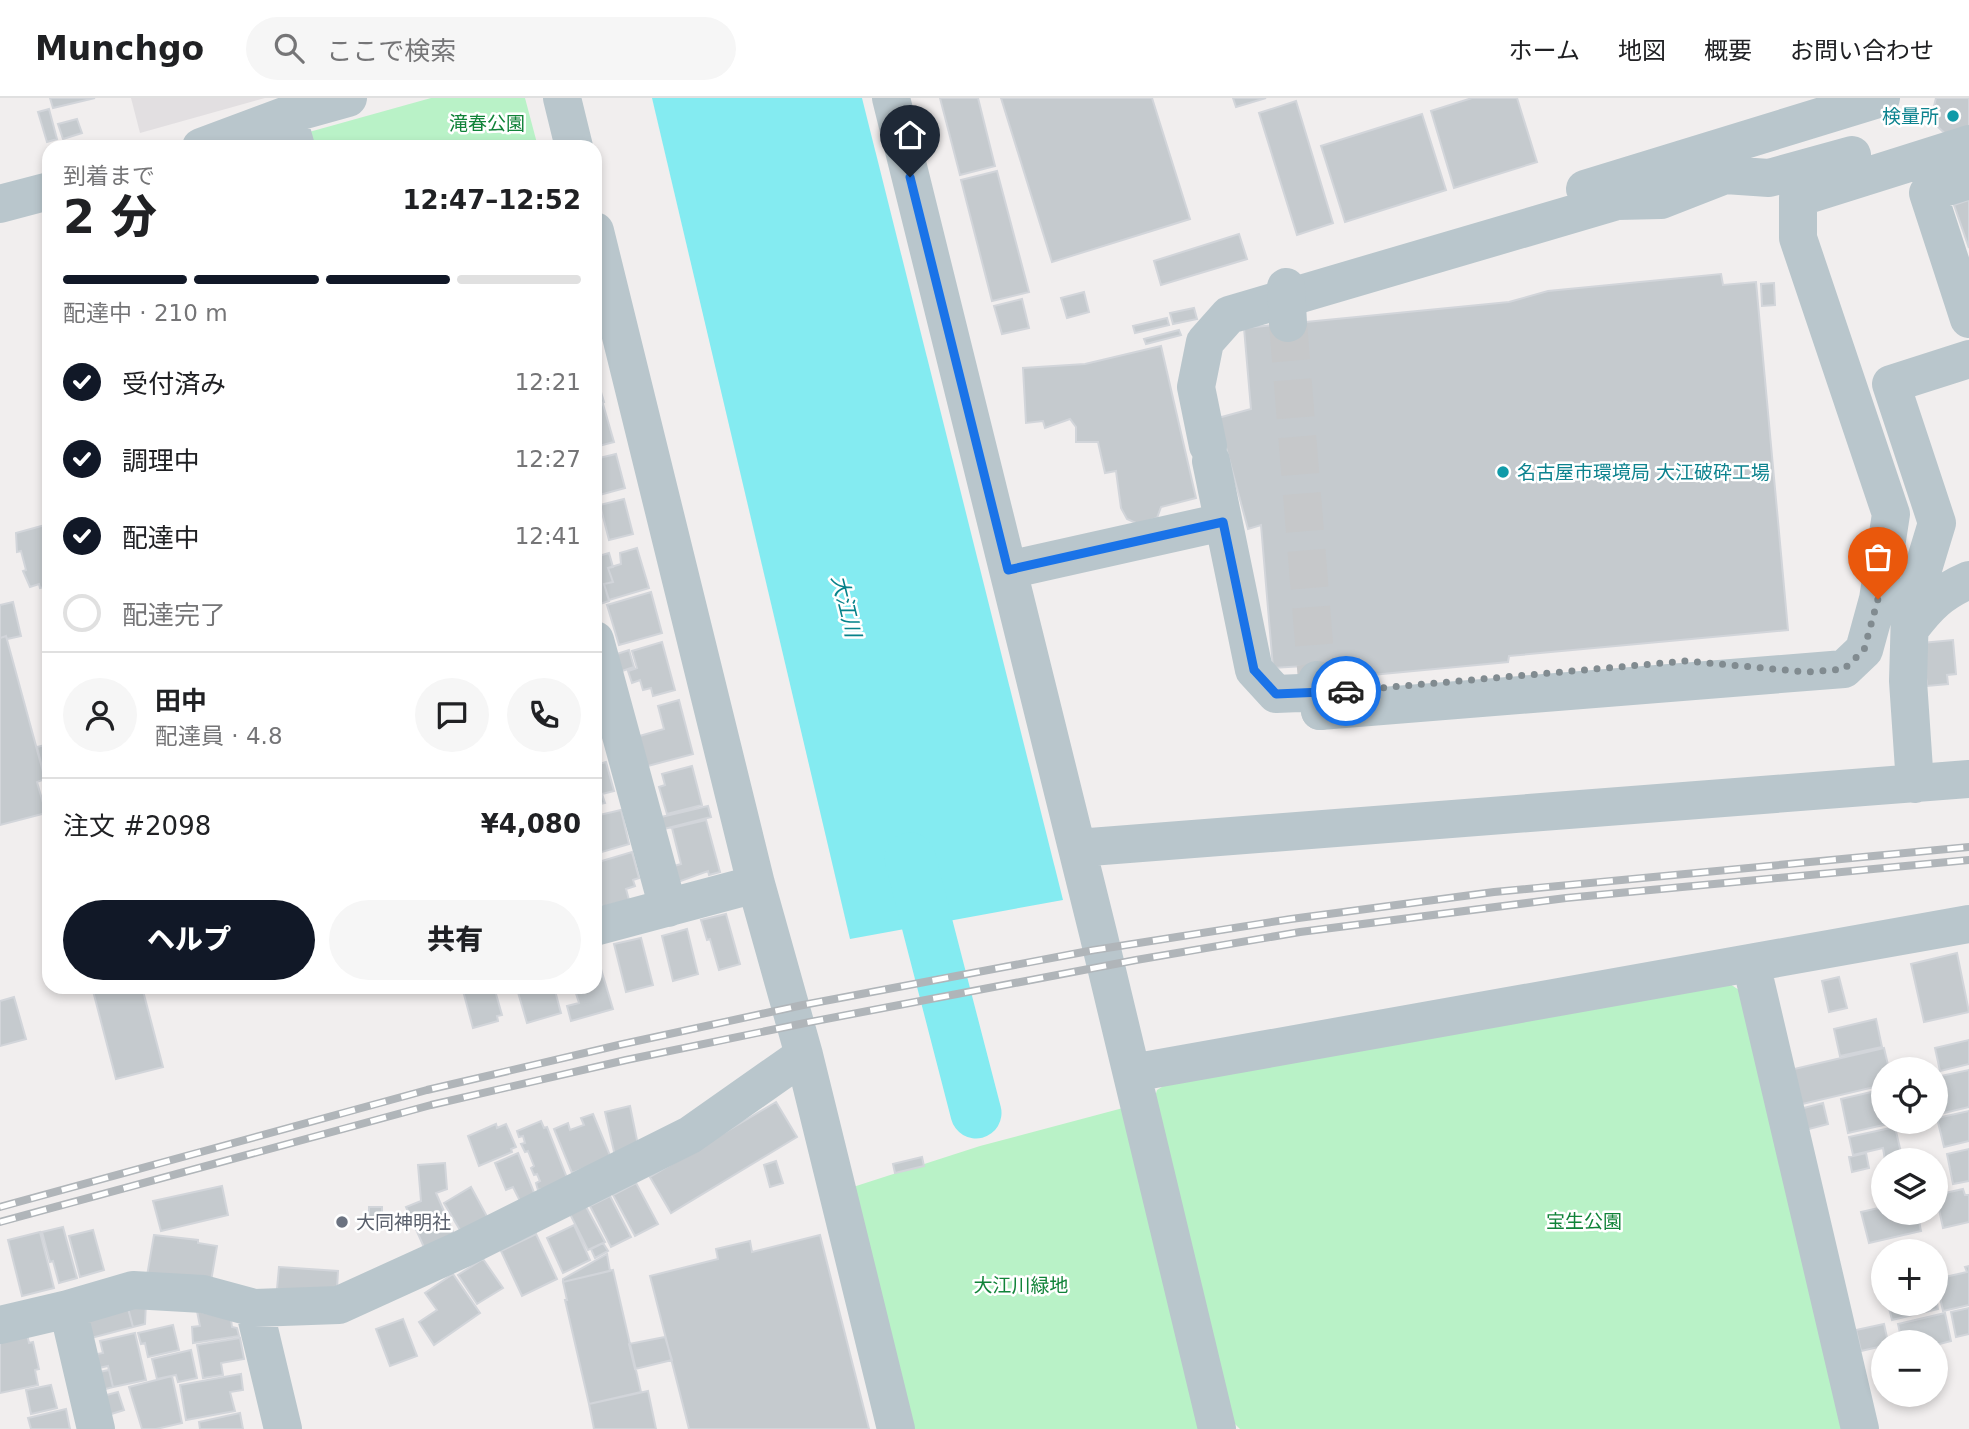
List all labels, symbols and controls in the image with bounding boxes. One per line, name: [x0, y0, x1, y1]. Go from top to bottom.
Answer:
search box: [246, 17, 736, 80]
text: Munchgo: [35, 29, 204, 68]
icon: search: [270, 29, 308, 67]
text: ここで検索: [326, 36, 456, 66]
text: ホーム: [1509, 37, 1580, 65]
text: 地図: [1618, 37, 1666, 65]
text: 概要: [1704, 37, 1752, 65]
text: お問い合わせ: [1790, 37, 1934, 65]
pin: [880, 105, 940, 177]
place label: 検量所: [1882, 105, 1939, 127]
marker: 検量所: [1945, 108, 1961, 124]
park label: 滝春公園: [449, 112, 525, 134]
icon: home: [891, 116, 929, 154]
text: 到着まで: [63, 163, 155, 189]
text: 12:47–12:52: [402, 185, 581, 215]
text: 2 分: [63, 190, 157, 244]
text: 配達中 · 210 m: [63, 300, 228, 326]
icon: check: [63, 363, 101, 401]
text: 受付済み: [122, 369, 226, 399]
text: 12:21: [515, 369, 581, 395]
icon: check: [63, 440, 101, 478]
text: 調理中: [122, 446, 200, 476]
text: 12:27: [515, 446, 581, 472]
place label: 名古屋市環境局 大江破砕工場: [1517, 461, 1770, 483]
marker: 名古屋市環境局 大江破砕工場: [1495, 464, 1511, 480]
icon: check: [63, 517, 101, 555]
text: 配達中: [122, 523, 200, 553]
text: 12:41: [515, 523, 581, 549]
pin: [1848, 527, 1908, 599]
icon: bag: [1859, 538, 1897, 576]
water label: 大江川: [827, 573, 866, 641]
text: 配達完了: [122, 600, 226, 630]
courier: [1311, 656, 1381, 726]
icon: car: [1327, 672, 1365, 710]
button: person: [63, 678, 137, 752]
button: chat: [415, 678, 489, 752]
button: phone: [507, 678, 581, 752]
text: 田中: [155, 686, 207, 716]
text: 配達員 · 4.8: [155, 723, 283, 749]
text: ¥4,080: [481, 809, 581, 839]
text: 注文 #2098: [63, 811, 211, 841]
button: ヘルプ: [63, 900, 315, 980]
button: 共有: [329, 900, 581, 980]
map controls: [1871, 1057, 1948, 1407]
button: locate: [1871, 1057, 1948, 1134]
button: layers: [1871, 1148, 1948, 1225]
park label: 宝生公園: [1546, 1210, 1622, 1232]
place label: 大同神明社: [356, 1211, 451, 1233]
marker: 大同神明社: [334, 1214, 350, 1230]
button: +: [1871, 1239, 1948, 1316]
park label: 大江川緑地: [973, 1274, 1069, 1296]
button: −: [1871, 1330, 1948, 1407]

